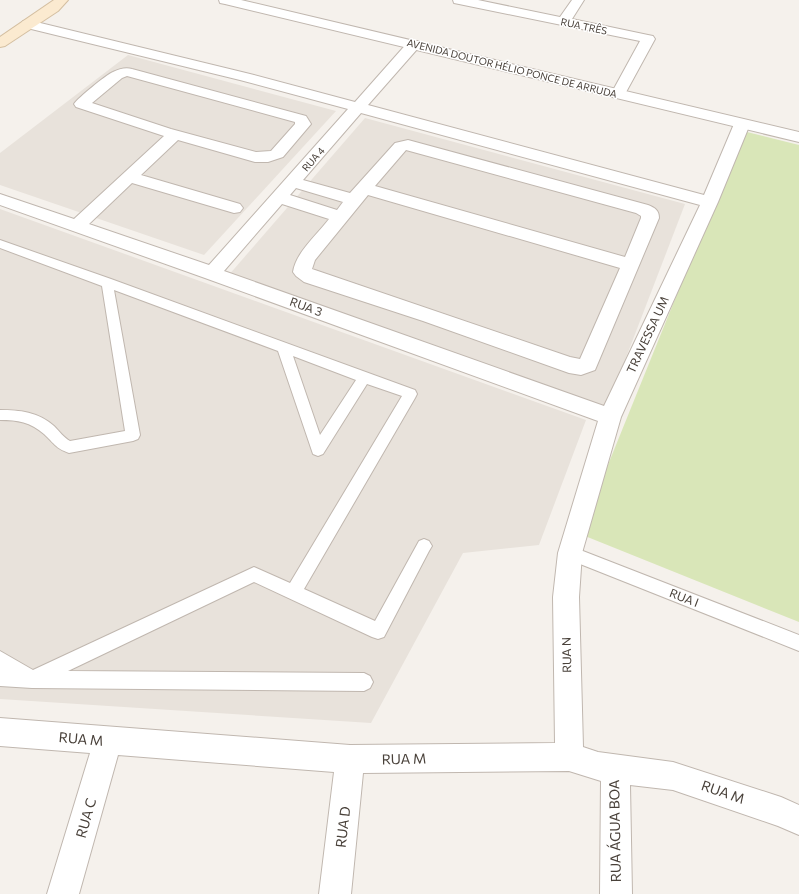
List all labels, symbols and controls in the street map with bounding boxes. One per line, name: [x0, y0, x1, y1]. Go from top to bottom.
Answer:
street label: RUA TRÊS: [560, 15, 608, 37]
street label: AVENIDA DOUTOR HÉLIO PONCE DE ARRUDA: [406, 36, 618, 100]
street label: RUA 4: [299, 144, 327, 174]
street label: RUA 3: [288, 294, 325, 318]
street label: TRAVESSA UM: [623, 294, 671, 375]
street label: RUA I: [668, 585, 701, 609]
street label: RUA N: [559, 637, 573, 673]
street label: RUA M: [58, 728, 104, 749]
street label: RUA M: [382, 750, 426, 767]
street label: RUA M: [699, 776, 747, 807]
street label: RUA ÁGUA BOA: [605, 779, 624, 882]
street label: RUA C: [72, 796, 99, 840]
street label: RUA D: [332, 805, 353, 849]

